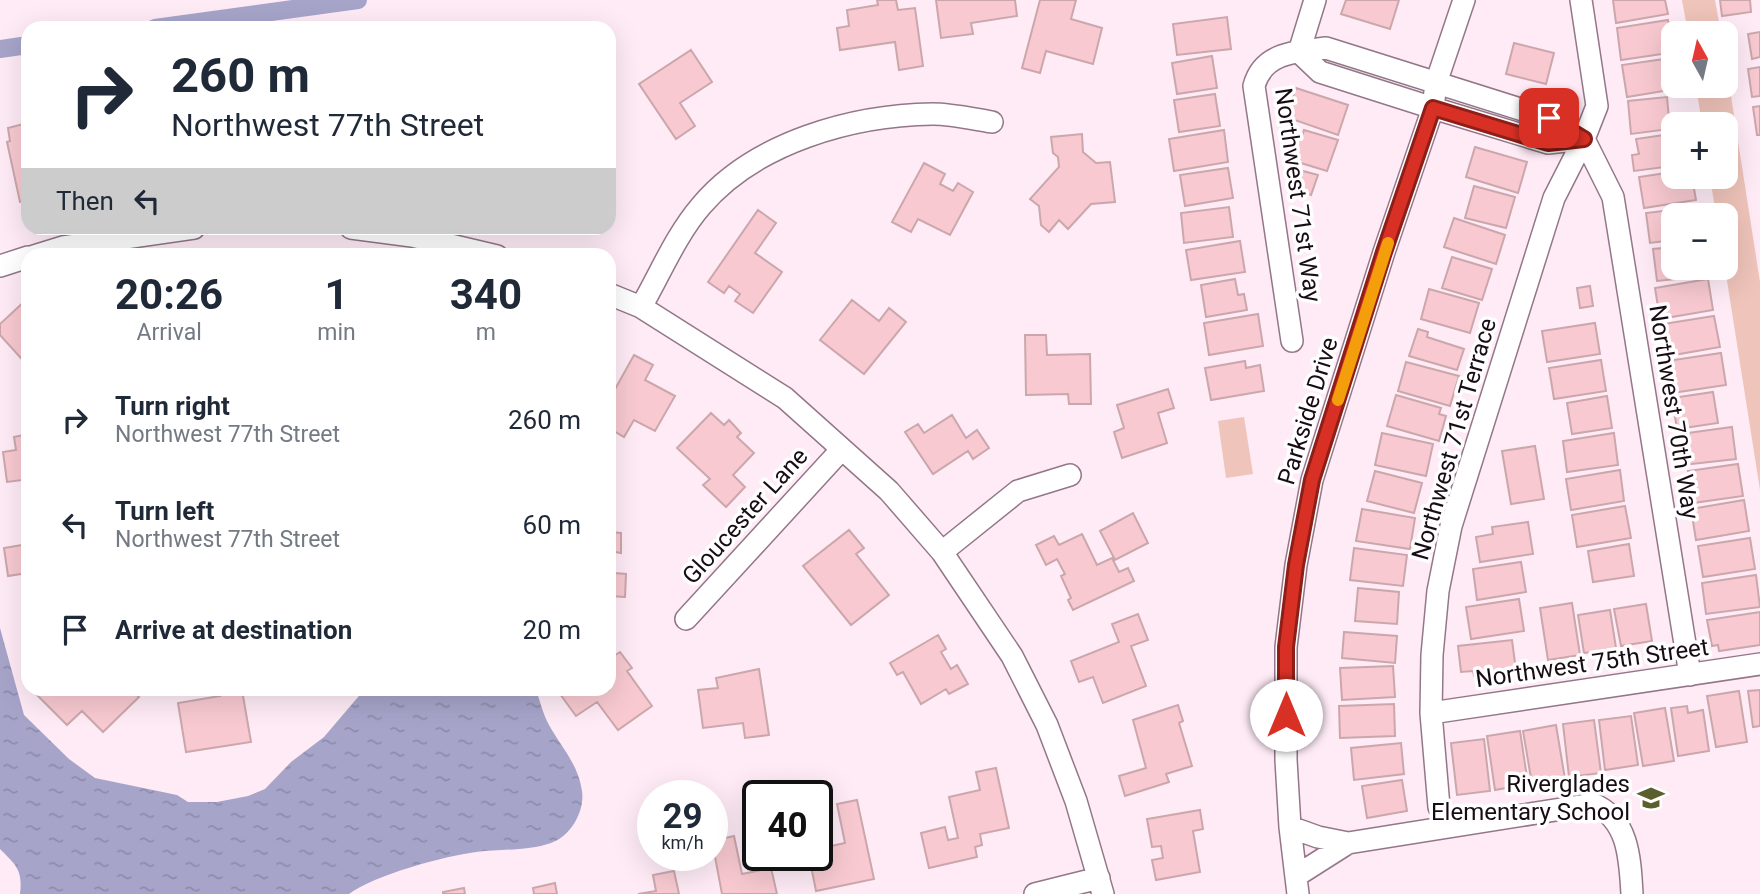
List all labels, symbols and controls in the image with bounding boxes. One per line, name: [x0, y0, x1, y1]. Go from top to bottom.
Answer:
north arrow: [1661, 21, 1738, 98]
map controls: [1661, 21, 1738, 280]
text: 260 m: [171, 47, 310, 104]
icon: right: [56, 49, 147, 140]
street label: Northwest 71st Way: [1269, 86, 1327, 304]
pin: [1519, 88, 1579, 148]
icon: arrive: [1530, 99, 1568, 137]
text: Northwest 77th Street: [171, 106, 484, 144]
button: +: [1661, 112, 1738, 189]
icon: left: [128, 182, 166, 220]
text: Then: [56, 186, 114, 216]
button: −: [1661, 203, 1738, 280]
text: 20:26: [115, 270, 223, 319]
text: 1: [324, 270, 349, 319]
text: 340: [450, 270, 522, 319]
street label: Northwest 70th Way: [1643, 303, 1705, 522]
street label: Northwest 71st Terrace: [1406, 315, 1502, 563]
text: Arrival: [136, 319, 202, 346]
text: min: [317, 319, 356, 346]
text: m: [476, 319, 496, 346]
street label: Parkside Drive: [1272, 334, 1344, 488]
text: Turn right: [115, 391, 230, 421]
icon: right: [56, 401, 94, 439]
text: 260 m: [508, 405, 581, 435]
text: Northwest 77th Street: [115, 421, 340, 448]
street label: Gloucester Lane: [677, 442, 813, 590]
text: Turn left: [115, 496, 214, 526]
icon: left: [56, 506, 94, 544]
text: 60 m: [523, 510, 581, 540]
text: Northwest 77th Street: [115, 526, 340, 553]
icon: arrive: [56, 611, 94, 649]
text: Arrive at destination: [115, 615, 352, 645]
text: 20 m: [523, 615, 581, 645]
street label: Northwest 75th Street: [1474, 633, 1710, 693]
position arrow: [1249, 678, 1323, 752]
place label: Riverglades Elementary School: [1431, 770, 1630, 826]
speed limit sign: 40: [742, 780, 833, 871]
school or university icon: Riverglades Elementary School: [1636, 783, 1666, 813]
text: 29: [662, 796, 703, 837]
text: km/h: [661, 832, 704, 853]

